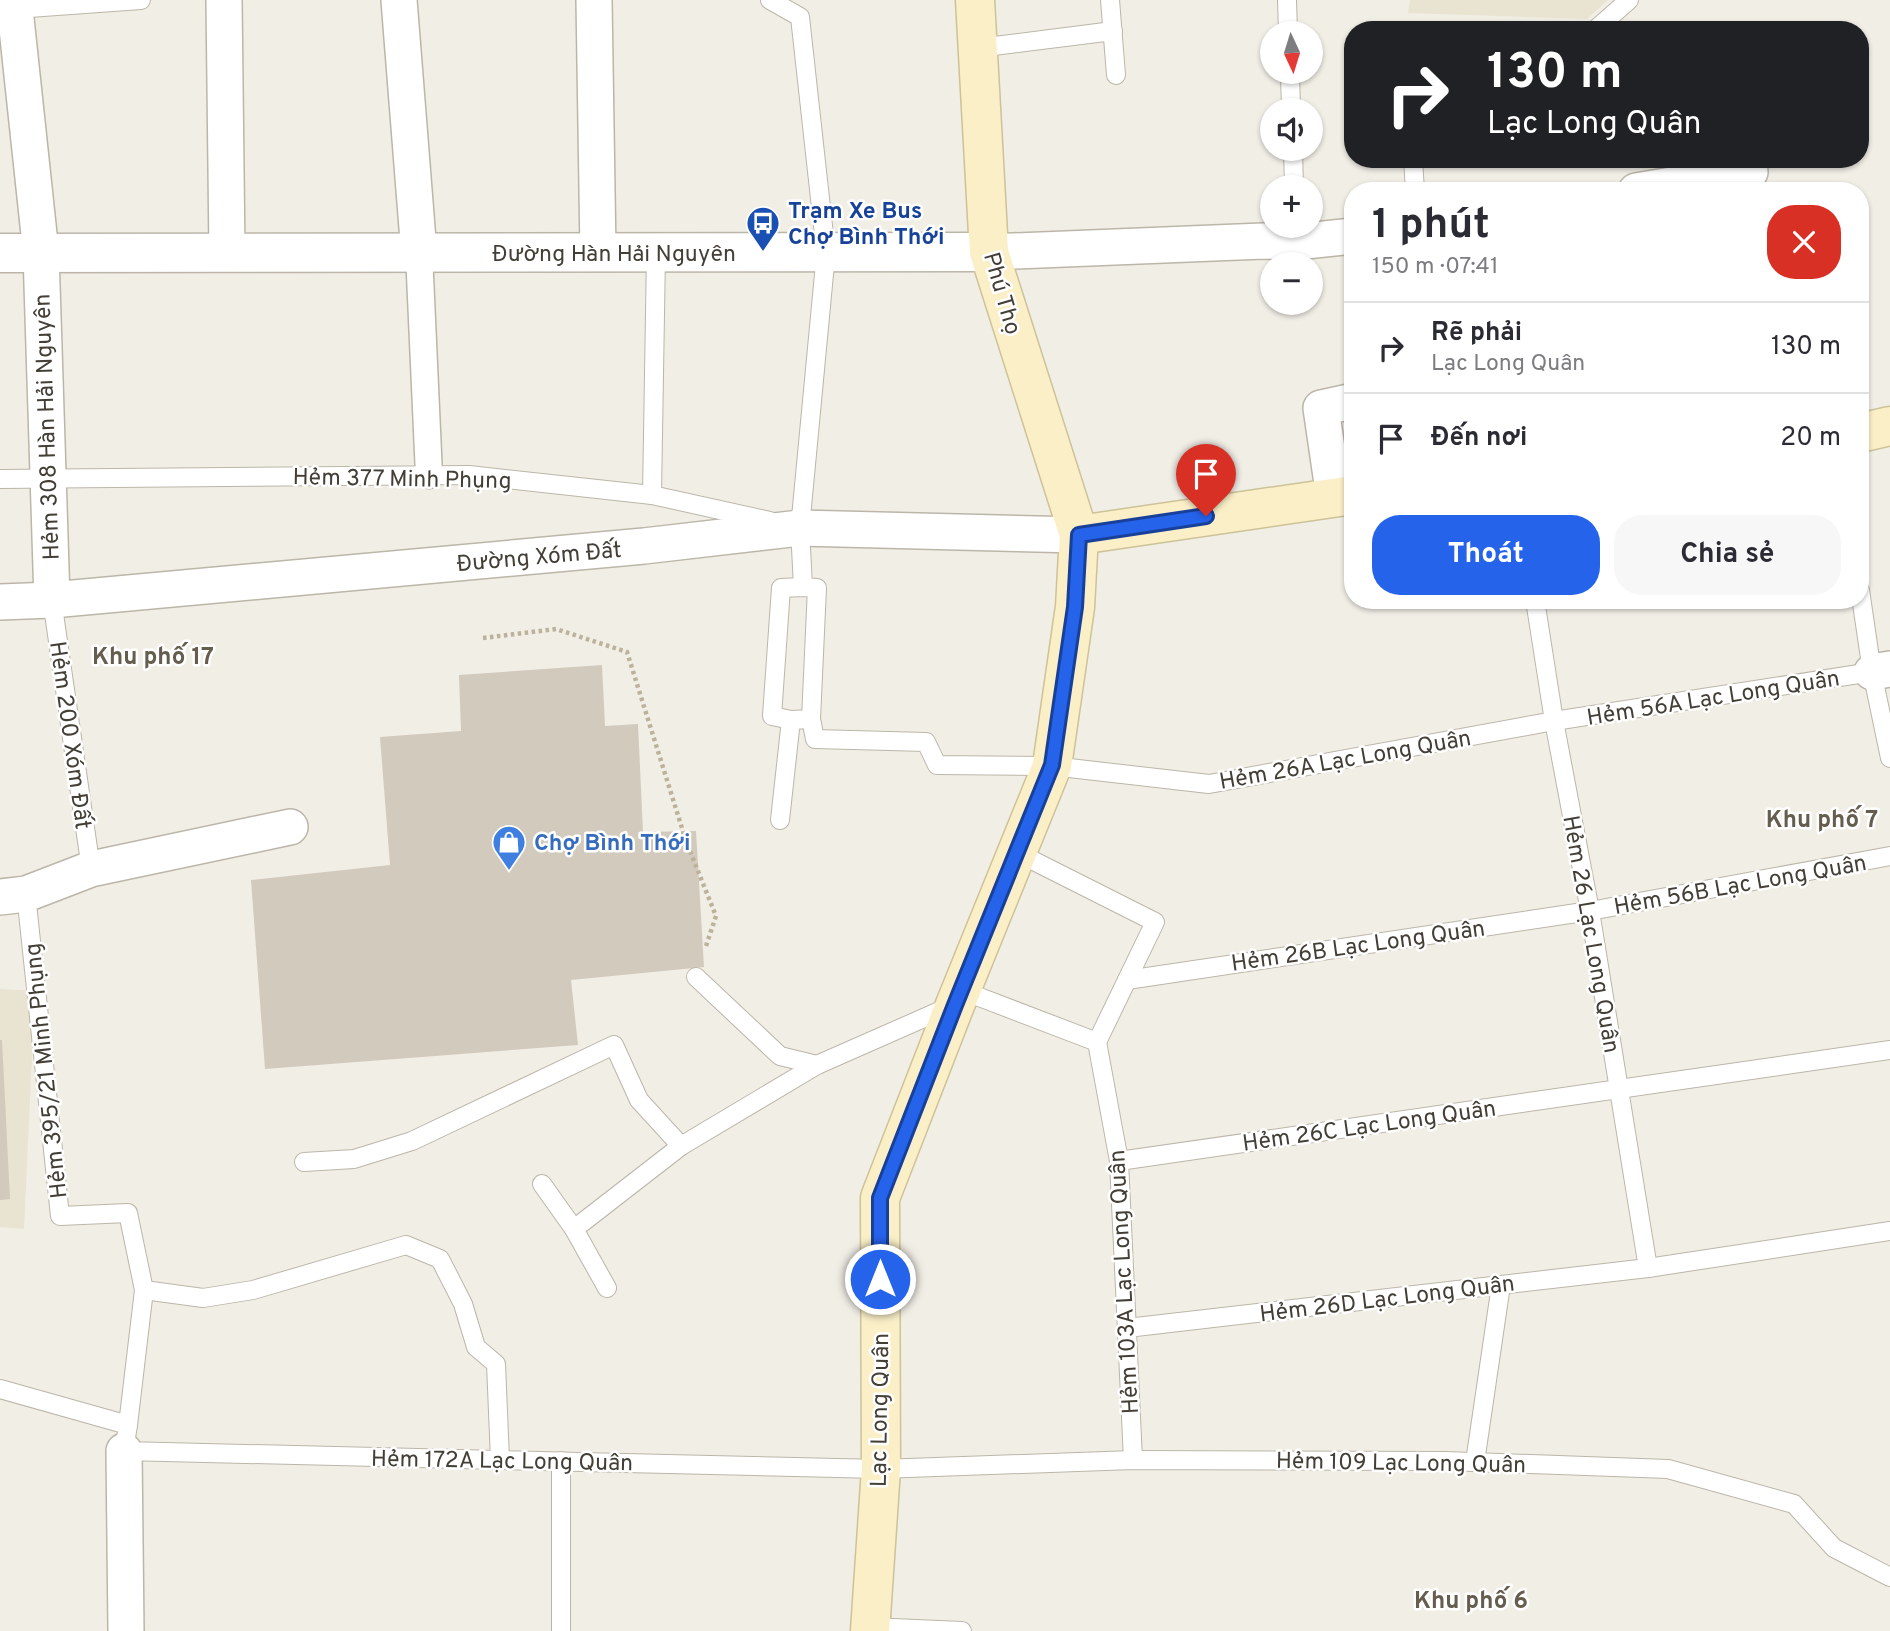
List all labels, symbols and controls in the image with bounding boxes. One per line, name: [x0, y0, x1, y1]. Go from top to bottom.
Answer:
north arrow: [1260, 21, 1323, 84]
map controls: [1260, 21, 1323, 315]
text: 130 m: [1487, 44, 1623, 106]
icon: right: [1372, 49, 1463, 140]
button: sound: [1260, 98, 1323, 161]
text: Lạc Long Quân: [1487, 105, 1702, 145]
button: +: [1260, 175, 1323, 238]
place label: Trạm Xe Bus Chợ Bình Thới: [788, 198, 944, 253]
text: 1 phút: [1372, 200, 1490, 253]
bus stop icon: Trạm Xe Bus Chợ Bình Thới: [744, 204, 782, 253]
button: close: [1767, 205, 1841, 279]
street label: Đường Hàn Hải Nguyên: [492, 241, 736, 270]
street label: Phú Thọ: [975, 249, 1026, 338]
button: −: [1260, 252, 1323, 315]
text: 150 m · 07:41: [1372, 253, 1498, 282]
street label: Hẻm 308 Hàn Hải Nguyên: [29, 293, 68, 561]
text: Rẽ phải: [1431, 317, 1522, 350]
icon: right: [1372, 329, 1410, 367]
text: 130 m: [1771, 331, 1841, 364]
text: Lạc Long Quân: [1431, 350, 1585, 379]
icon: arrive: [1372, 420, 1410, 458]
text: Đến nơi: [1431, 422, 1527, 455]
text: 20 m: [1780, 422, 1841, 455]
pin: [1176, 444, 1236, 516]
icon: arrive: [1187, 455, 1225, 493]
street label: Hẻm 377 Minh Phụng: [292, 464, 512, 497]
button: Thoát: [1372, 515, 1600, 595]
button: Chia sẻ: [1614, 515, 1841, 595]
street label: Đường Xóm Đất: [455, 536, 623, 580]
street label: Hẻm 200 Xóm Đất: [41, 639, 97, 831]
district label: Khu phố 17: [92, 642, 214, 673]
street label: Hẻm 56A Lạc Long Quân: [1585, 665, 1842, 734]
street label: Hẻm 26A Lạc Long Quân: [1217, 725, 1474, 798]
district label: Khu phố 7: [1766, 805, 1878, 836]
street label: Hẻm 26 Lạc Long Quân: [1554, 813, 1625, 1056]
shop icon: Chợ Bình Thới: [490, 823, 528, 872]
place label: Chợ Bình Thới: [534, 830, 690, 859]
street label: Hẻm 56B Lạc Long Quân: [1612, 850, 1869, 923]
street label: Hẻm 26B Lạc Long Quân: [1229, 915, 1487, 980]
street label: Hẻm 395/21 Minh Phụng: [20, 942, 75, 1200]
street label: Hẻm 26C Lạc Long Quân: [1241, 1095, 1498, 1160]
street label: Hẻm 103A Lạc Long Quân: [1104, 1149, 1147, 1415]
position arrow: [843, 1242, 917, 1316]
street label: Hẻm 26D Lạc Long Quân: [1258, 1270, 1516, 1331]
street label: Lạc Long Quân: [866, 1333, 897, 1487]
street label: Hẻm 172A Lạc Long Quân: [371, 1446, 633, 1479]
street label: Hẻm 109 Lạc Long Quân: [1276, 1448, 1526, 1481]
district label: Khu phố 6: [1414, 1586, 1528, 1617]

